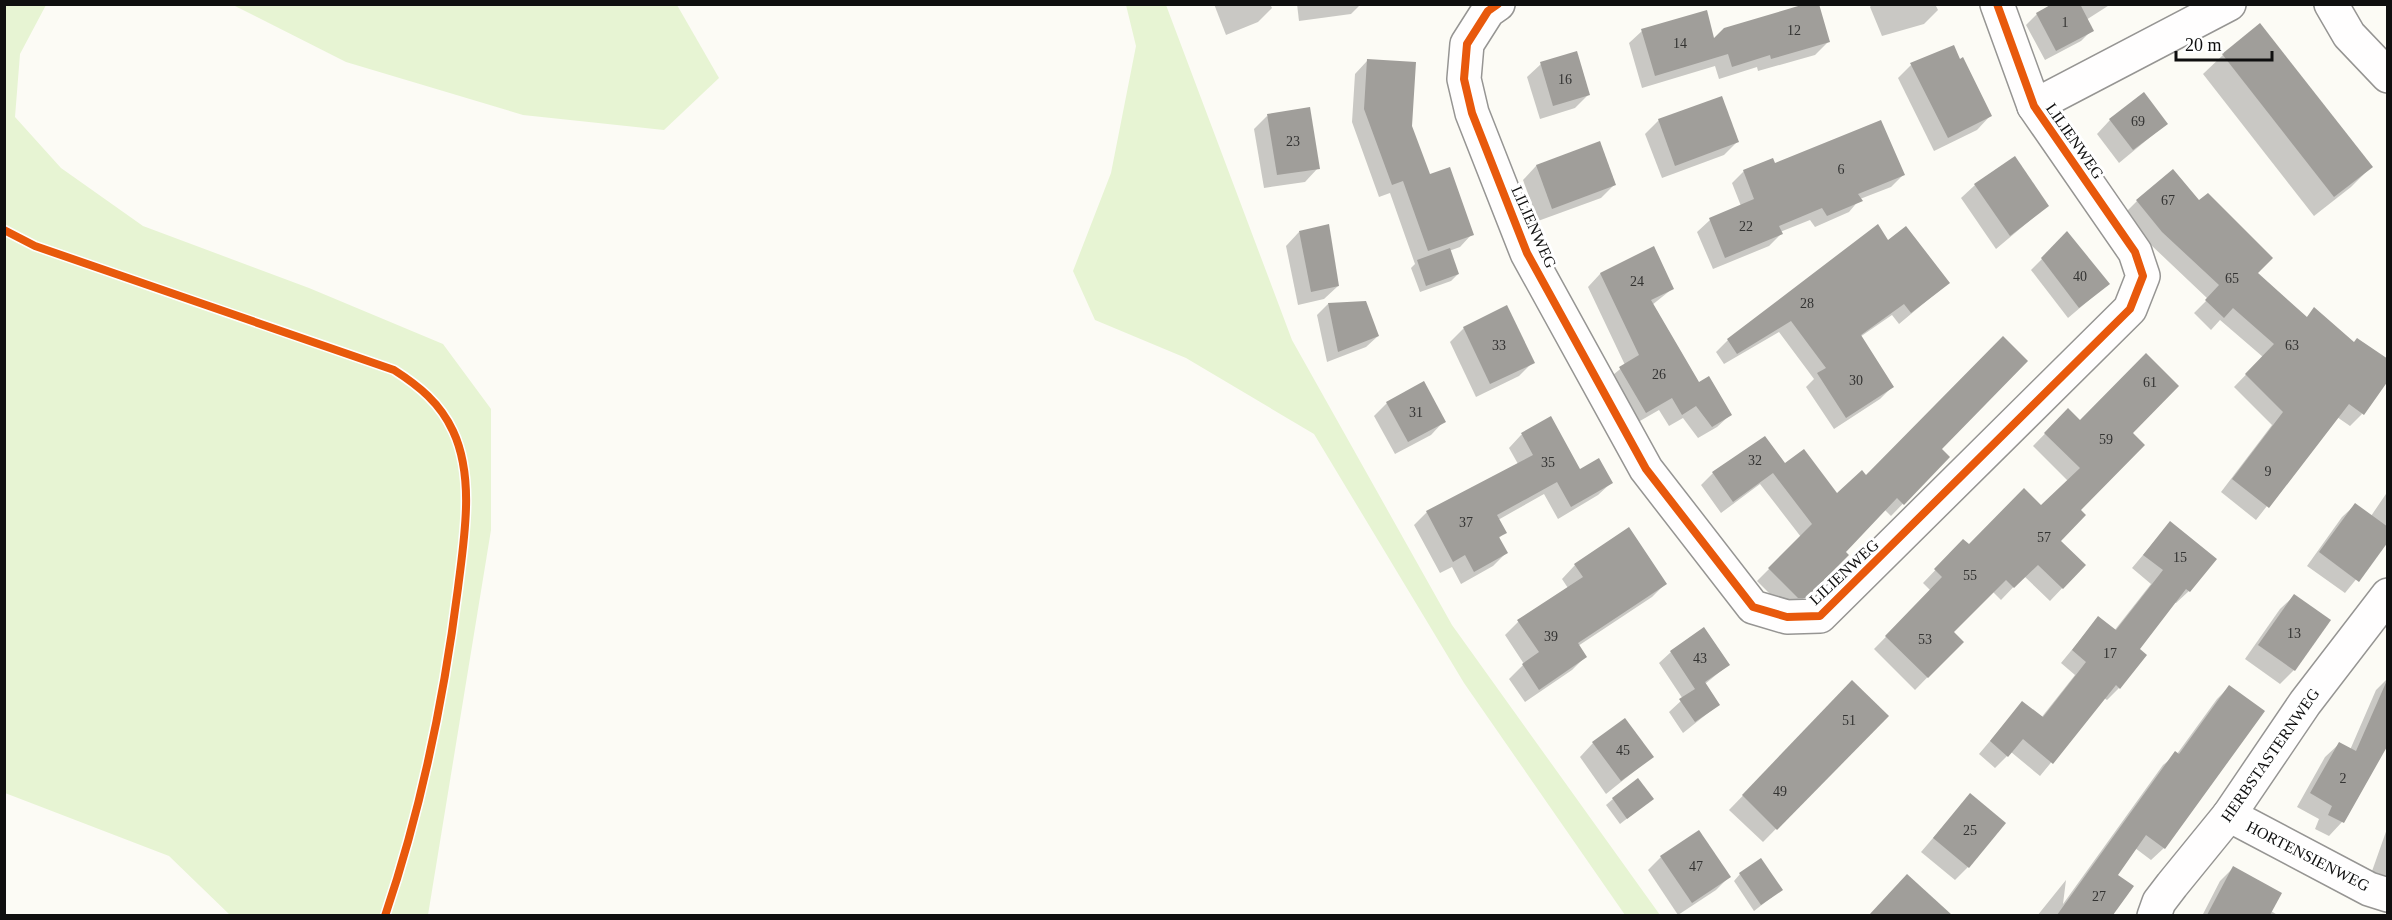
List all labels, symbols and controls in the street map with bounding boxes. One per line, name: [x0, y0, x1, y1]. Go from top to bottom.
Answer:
house number: 1: [2062, 15, 2069, 30]
house number: 12: [1787, 23, 1801, 38]
scale bar: [2176, 24, 2272, 62]
text: 20 m: [2185, 35, 2222, 55]
house number: 14: [1673, 36, 1687, 51]
house number: 16: [1558, 72, 1572, 87]
street label: LILIENWEG: [2043, 100, 2107, 182]
house number: 69: [2131, 114, 2145, 129]
house number: 23: [1286, 134, 1300, 149]
house number: 6: [1838, 162, 1845, 177]
street label: LILIENWEG: [1508, 183, 1560, 271]
house number: 67: [2161, 193, 2175, 208]
house number: 22: [1739, 219, 1753, 234]
house number: 40: [2073, 269, 2087, 284]
house number: 65: [2225, 271, 2239, 286]
house number: 24: [1630, 274, 1644, 289]
house number: 28: [1800, 296, 1814, 311]
house number: 33: [1492, 338, 1506, 353]
house number: 63: [2285, 338, 2299, 353]
house number: 26: [1652, 367, 1666, 382]
house number: 30: [1849, 373, 1863, 388]
house number: 61: [2143, 375, 2157, 390]
house number: 31: [1409, 405, 1423, 420]
house number: 59: [2099, 432, 2113, 447]
house number: 32: [1748, 453, 1762, 468]
house number: 35: [1541, 455, 1555, 470]
house number: 9: [2265, 464, 2272, 479]
house number: 37: [1459, 515, 1473, 530]
house number: 57: [2037, 530, 2051, 545]
street label: LILIENWEG: [1806, 535, 1882, 608]
house number: 15: [2173, 550, 2187, 565]
house number: 55: [1963, 568, 1977, 583]
house number: 13: [2287, 626, 2301, 641]
house number: 39: [1544, 629, 1558, 644]
house number: 53: [1918, 632, 1932, 647]
house number: 17: [2103, 646, 2117, 661]
house number: 43: [1693, 651, 1707, 666]
street label: HERBSTASTERNWEG: [2218, 685, 2323, 825]
house number: 51: [1842, 713, 1856, 728]
house number: 45: [1616, 743, 1630, 758]
house number: 2: [2340, 771, 2347, 786]
house number: 49: [1773, 784, 1787, 799]
street label: HORTENSIENWEG: [2244, 818, 2373, 895]
house number: 25: [1963, 823, 1977, 838]
house number: 47: [1689, 859, 1703, 874]
house number: 27: [2092, 889, 2106, 904]

